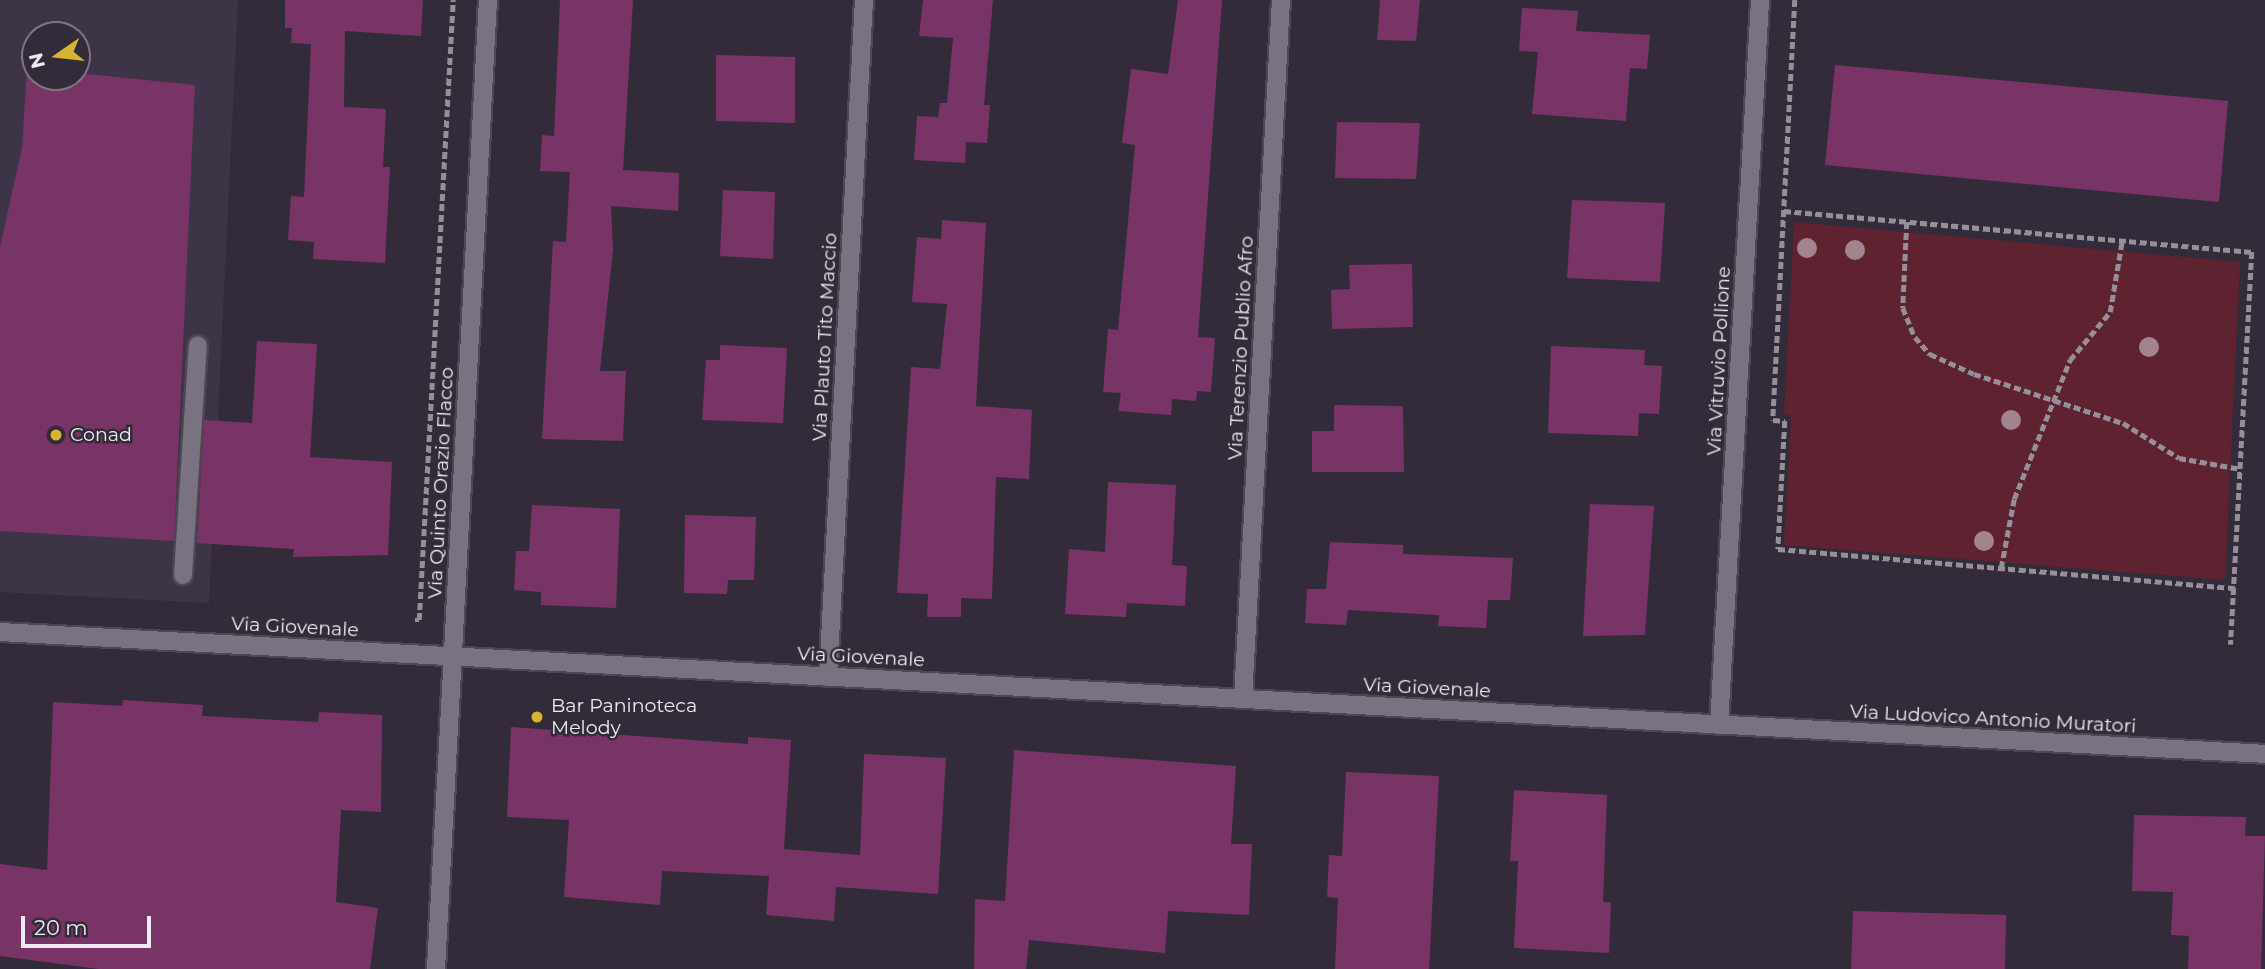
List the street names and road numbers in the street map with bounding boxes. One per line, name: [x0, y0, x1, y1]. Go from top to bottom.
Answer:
street label: Via Plauto Tito Maccio: [808, 232, 842, 442]
street label: Via Terenzio Publio Afro: [1224, 235, 1258, 461]
street label: Via Vitruvio Pollione: [1703, 266, 1735, 456]
street label: Via Quinto Orazio Flacco: [424, 366, 458, 600]
street label: Via Giovenale: [231, 612, 359, 642]
street label: Via Giovenale: [797, 642, 925, 672]
street label: Via Giovenale: [1363, 673, 1491, 703]
street label: Via Ludovico Antonio Muratori: [1849, 700, 2137, 738]

